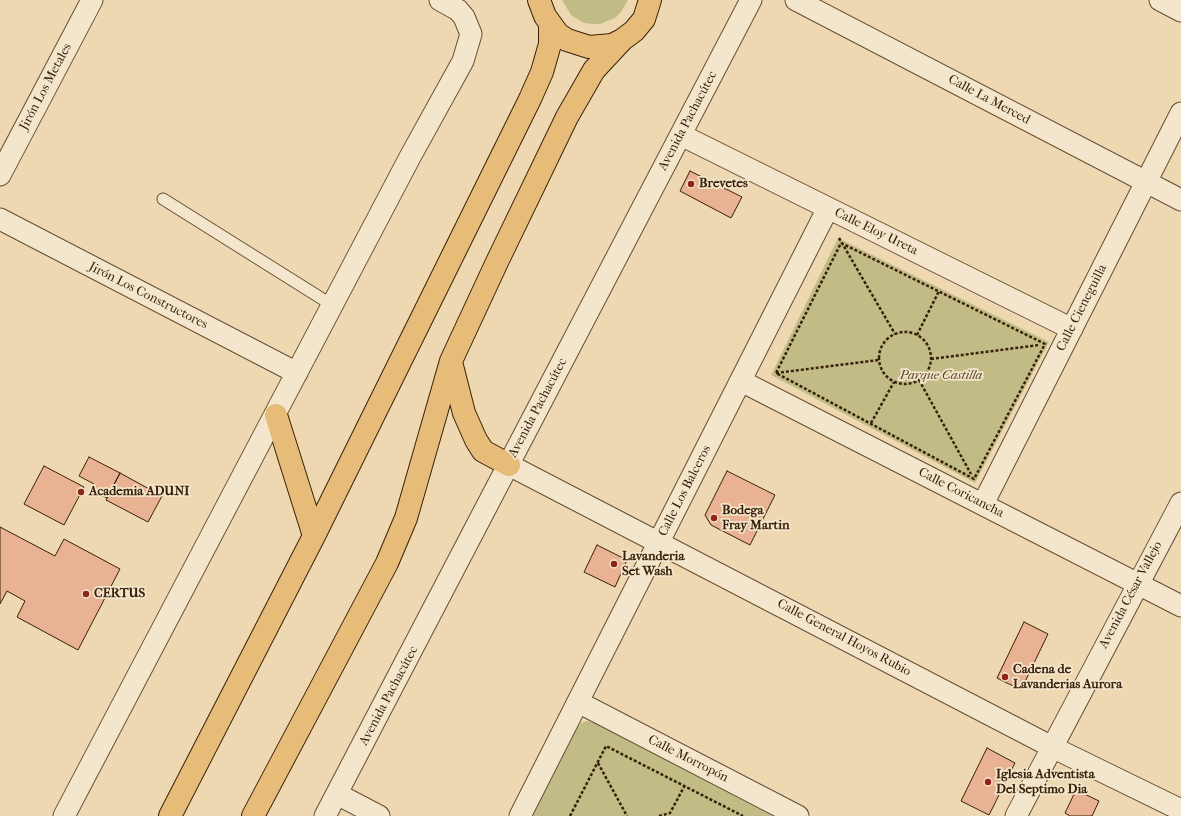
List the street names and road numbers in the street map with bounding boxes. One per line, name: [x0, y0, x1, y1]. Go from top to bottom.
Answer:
street label: Jirón Los Metales: [16, 41, 76, 133]
street label: Avenida Pachacútec: [655, 69, 721, 173]
street label: Calle La Merced: [945, 72, 1033, 128]
street label: Calle Eloy Ureta: [832, 205, 920, 259]
street label: Jirón Los Constructores: [86, 259, 210, 333]
street label: Calle Cieneguilla: [1053, 262, 1111, 354]
street label: Avenida Pachacútec: [505, 356, 571, 460]
street label: Calle Los Balceros: [655, 443, 715, 539]
street label: Calle Coricancha: [916, 465, 1006, 521]
street label: Avenida César Vallejo: [1096, 539, 1166, 651]
street label: Calle General Hoyos Rubio: [774, 596, 914, 680]
street label: Avenida Pachacútec: [356, 644, 422, 748]
street label: Calle Morropón: [645, 732, 731, 786]

